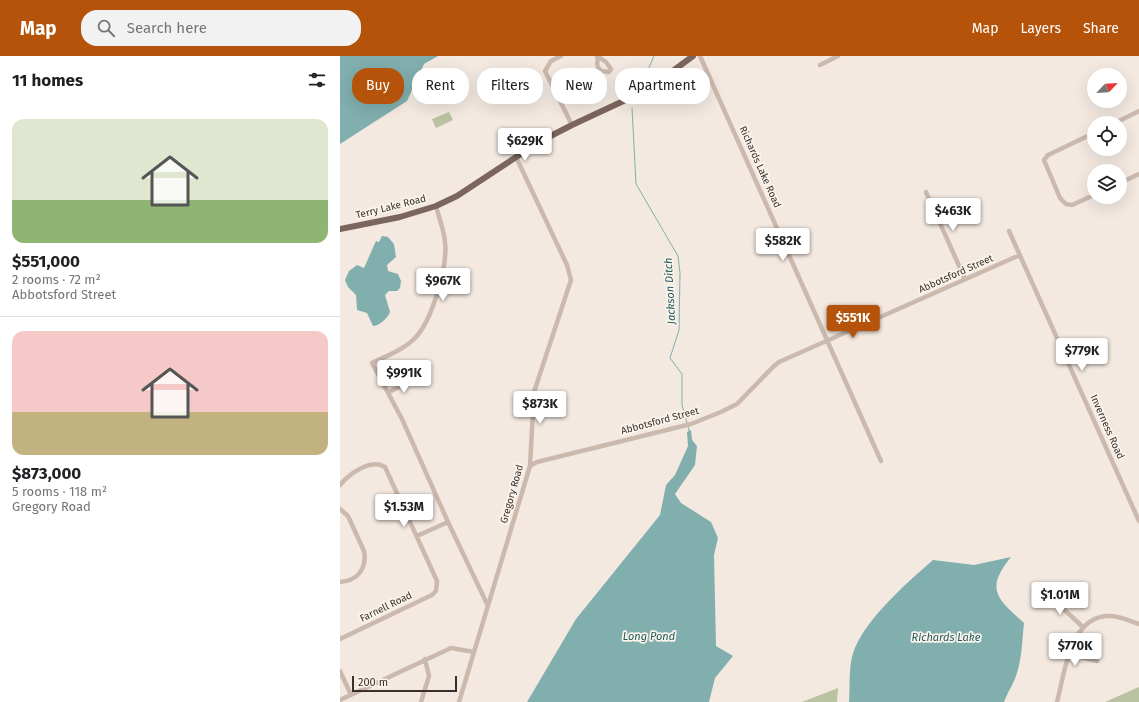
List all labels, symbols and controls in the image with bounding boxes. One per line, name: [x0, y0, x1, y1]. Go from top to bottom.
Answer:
search box: [81, 10, 361, 46]
text: Map: [20, 17, 57, 40]
icon: search: [95, 17, 117, 39]
text: Search here: [127, 19, 207, 37]
text: Map: [972, 20, 998, 37]
text: Layers: [1020, 20, 1061, 37]
text: Share: [1083, 20, 1119, 37]
chip: Buy: [352, 68, 404, 104]
chip: Rent: [412, 68, 469, 104]
chip: Filters: [477, 68, 543, 104]
chip: New: [551, 68, 607, 104]
chip: Apartment: [615, 68, 710, 104]
north arrow: [1087, 68, 1127, 108]
map controls: [1087, 68, 1127, 204]
icon: filters: [306, 69, 328, 91]
text: 11 homes: [12, 70, 83, 91]
button: locate: [1087, 116, 1127, 156]
street label: Richards Lake Road: [737, 124, 783, 210]
pin: $629K: [497, 128, 553, 162]
text: $629K: [507, 133, 543, 148]
icon: home: [134, 145, 206, 217]
button: layers: [1087, 164, 1127, 204]
street label: Terry Lake Road: [355, 192, 427, 222]
pin: $463K: [925, 198, 981, 232]
text: $463K: [935, 203, 971, 218]
pin: $582K: [755, 228, 811, 262]
text: $582K: [765, 233, 801, 248]
text: $551,000: [12, 251, 80, 272]
street label: Abbotsford Street: [917, 252, 995, 296]
water label: Jackson Ditch: [662, 257, 678, 326]
pin: $967K: [415, 268, 471, 302]
text: 2 rooms · 72 m²: [12, 272, 101, 287]
text: $967K: [425, 273, 461, 288]
text: Abbotsford Street: [12, 287, 116, 302]
pin: $551K: [825, 305, 881, 339]
text: $551K: [836, 310, 870, 325]
pin: $779K: [1054, 338, 1110, 372]
text: $779K: [1065, 343, 1099, 358]
icon: home: [134, 357, 206, 429]
pin: $991K: [376, 360, 432, 394]
text: $991K: [386, 365, 422, 380]
pin: $873K: [512, 391, 568, 425]
street label: Inverness Road: [1087, 393, 1127, 461]
text: $873K: [522, 396, 558, 411]
street label: Abbotsford Street: [620, 405, 701, 437]
text: $873,000: [12, 463, 81, 484]
street label: Gregory Road: [498, 463, 526, 525]
text: 5 rooms · 118 m²: [12, 484, 107, 499]
pin: $1.53M: [371, 494, 437, 528]
text: Gregory Road: [12, 499, 91, 514]
text: $1.53M: [384, 499, 424, 514]
pin: $1.01M: [1027, 582, 1093, 616]
text: $1.01M: [1040, 587, 1080, 602]
street label: Farnell Road: [358, 589, 414, 625]
water label: Long Pond: [623, 630, 676, 643]
water label: Richards Lake: [912, 631, 981, 644]
pin: $770K: [1047, 633, 1103, 667]
text: $770K: [1058, 638, 1092, 653]
scale bar: [352, 674, 457, 693]
text: 200 m: [358, 676, 388, 689]

